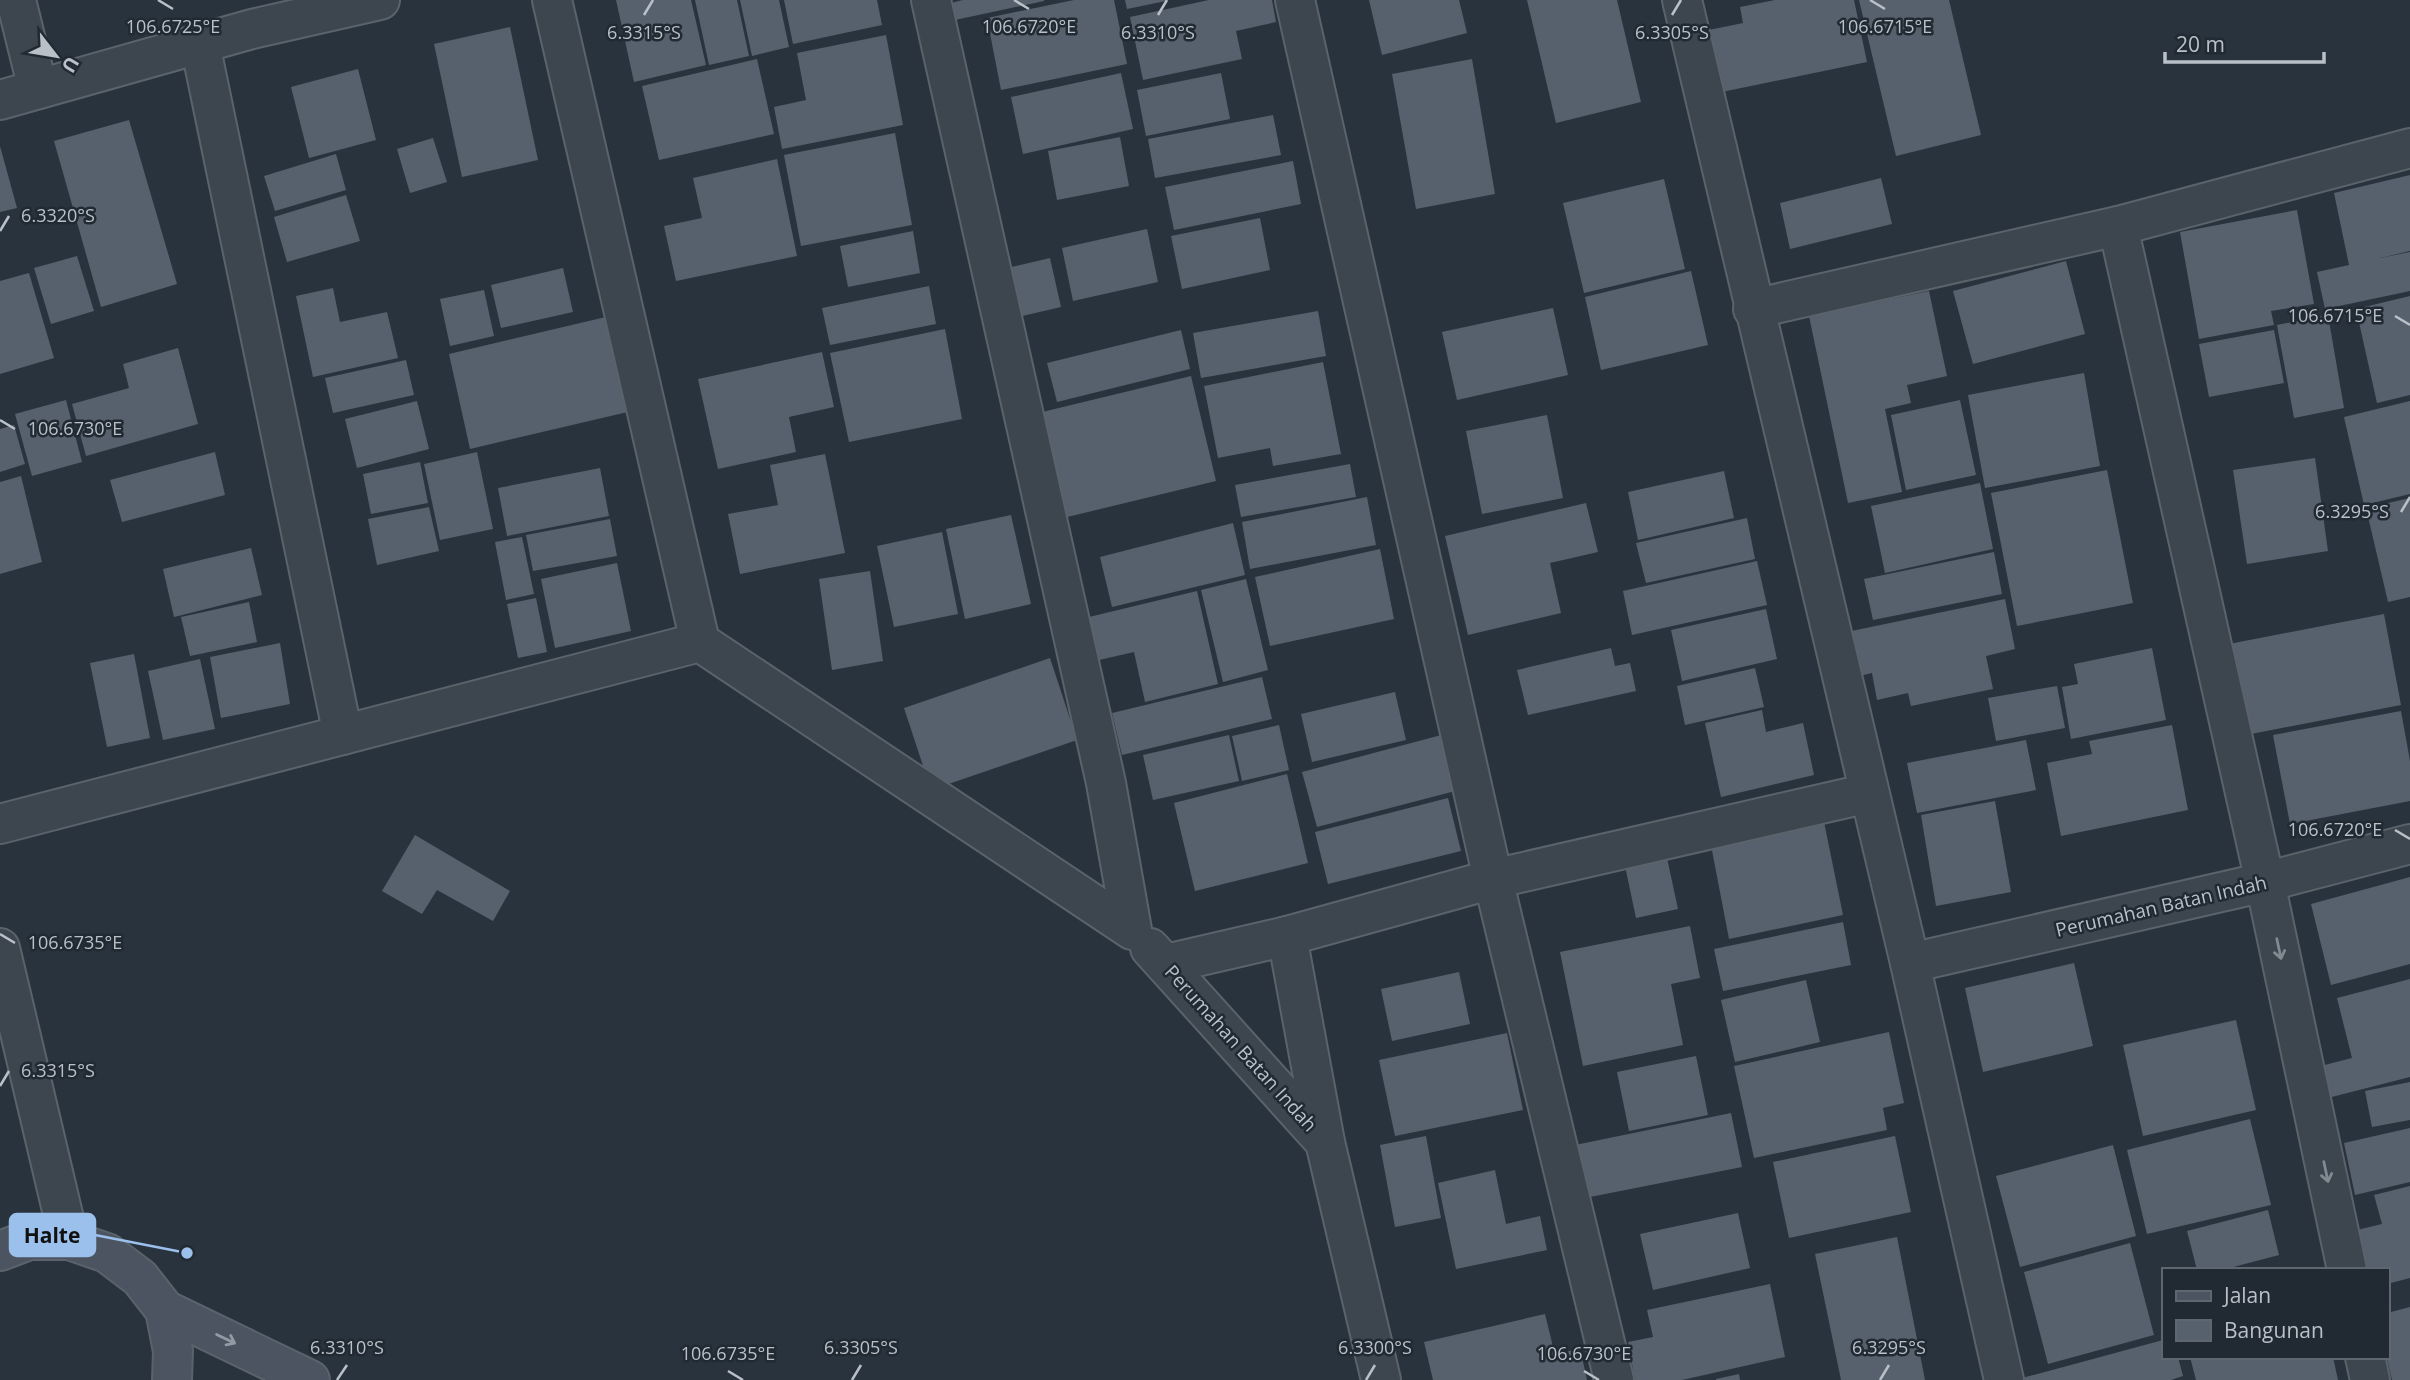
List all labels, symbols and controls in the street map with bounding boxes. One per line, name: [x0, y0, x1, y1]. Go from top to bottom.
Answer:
text: 106.6725°E: [126, 14, 220, 38]
text: 106.6720°E: [982, 14, 1076, 38]
text: 106.6715°E: [1838, 14, 1932, 38]
text: 6.3315°S: [607, 20, 681, 44]
text: 6.3310°S: [1121, 20, 1195, 44]
text: 6.3305°S: [1635, 20, 1709, 44]
north arrow: [21, 21, 91, 91]
scale bar: [2165, 21, 2324, 65]
text: 20 m: [2176, 30, 2225, 58]
text: U: [56, 52, 85, 78]
text: 6.3320°S: [21, 203, 95, 227]
text: 106.6715°E: [2288, 303, 2382, 327]
text: 106.6730°E: [28, 416, 122, 440]
text: 6.3295°S: [2315, 499, 2389, 523]
text: 106.6720°E: [2288, 817, 2382, 841]
street label: Perumahan Batan Indah: [2053, 869, 2269, 943]
text: 106.6735°E: [28, 930, 122, 954]
one-way arrow: [2273, 937, 2287, 960]
street label: Perumahan Batan Indah: [1159, 959, 1323, 1137]
text: 6.3315°S: [21, 1058, 95, 1082]
one-way arrow: [2319, 1160, 2333, 1183]
callout: Halte: [10, 1214, 95, 1256]
text: Halte: [24, 1221, 80, 1249]
legend: [2162, 1268, 2389, 1359]
text: Jalan: [2222, 1281, 2271, 1309]
text: Bangunan: [2224, 1316, 2324, 1344]
one-way arrow: [215, 1333, 236, 1347]
text: 6.3310°S: [310, 1335, 384, 1359]
text: 6.3305°S: [824, 1335, 898, 1359]
text: 6.3300°S: [1338, 1335, 1412, 1359]
text: 6.3295°S: [1852, 1335, 1926, 1359]
text: 106.6735°E: [681, 1341, 775, 1365]
text: 106.6730°E: [1537, 1341, 1631, 1365]

